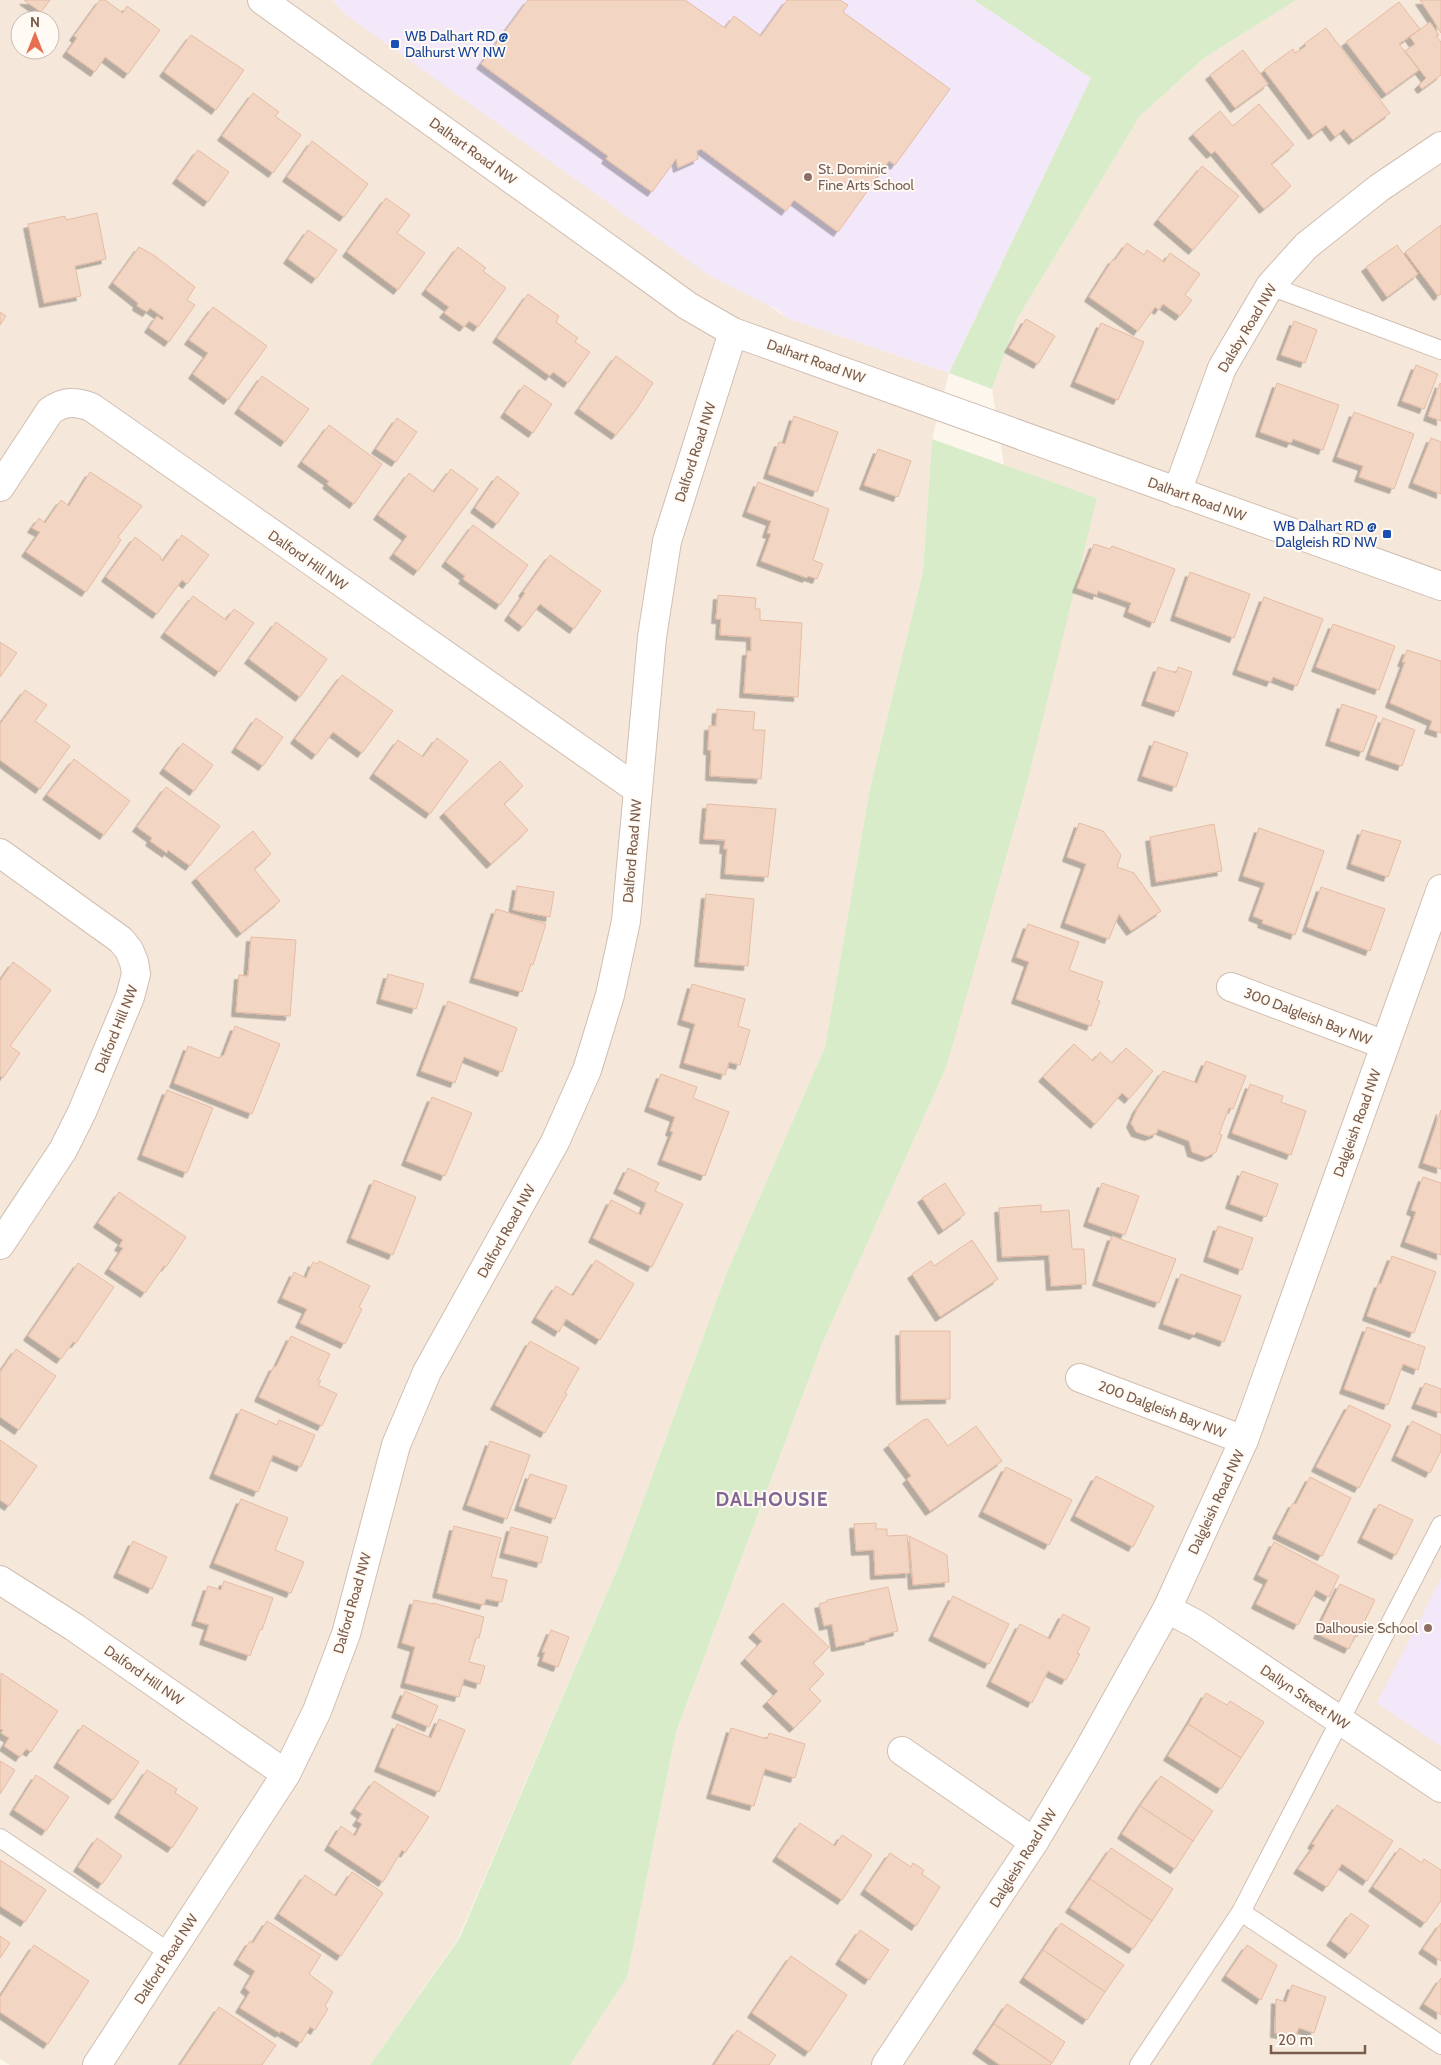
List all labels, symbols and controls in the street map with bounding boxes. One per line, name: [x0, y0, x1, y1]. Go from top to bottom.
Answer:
north arrow: [10, 10, 60, 60]
text: N: [30, 13, 40, 31]
place label: WB Dalhart RD @ Dalhurst WY NW: [405, 27, 508, 61]
marker: WB Dalhart RD @ Dalhurst WY NW: [389, 38, 401, 50]
street label: Dalhart Road NW: [426, 113, 521, 189]
place label: St. Dominic Fine Arts School: [818, 160, 915, 194]
marker: St. Dominic Fine Arts School: [802, 171, 814, 183]
street label: Dalsby Road NW: [1213, 280, 1281, 376]
street label: Dalhart Road NW: [764, 335, 868, 387]
street label: Dalford Road NW: [670, 399, 720, 504]
street label: Dalhart Road NW: [1145, 473, 1249, 525]
place label: WB Dalhart RD @ Dalgleish RD NW: [1274, 517, 1378, 551]
street label: Dalford Hill NW: [265, 526, 352, 594]
marker: WB Dalhart RD @ Dalgleish RD NW: [1381, 528, 1393, 540]
street label: Dalford Road NW: [618, 798, 646, 904]
street label: Dalford Hill NW: [90, 982, 142, 1075]
street label: 300 Dalgleish Bay NW: [1242, 983, 1375, 1049]
street label: Dalgleish Road NW: [1329, 1066, 1385, 1179]
street label: Dalford Road NW: [473, 1180, 539, 1281]
street label: 200 Dalgleish Bay NW: [1096, 1376, 1229, 1442]
street label: Dalgleish Road NW: [1184, 1446, 1248, 1557]
district label: DALHOUSIE: [716, 1488, 828, 1511]
street label: Dalford Road NW: [329, 1550, 375, 1655]
place label: Dalhousie School: [1315, 1619, 1419, 1637]
marker: Dalhousie School: [1422, 1622, 1434, 1634]
street label: Dalford Hill NW: [101, 1641, 188, 1709]
street label: Dallyn Street NW: [1257, 1661, 1354, 1734]
street label: Dalgleish Road NW: [985, 1804, 1061, 1911]
street label: Dalford Road NW: [130, 1910, 202, 2008]
scale bar: [1271, 2022, 1365, 2054]
text: 20 m: [1278, 2031, 1313, 2049]

